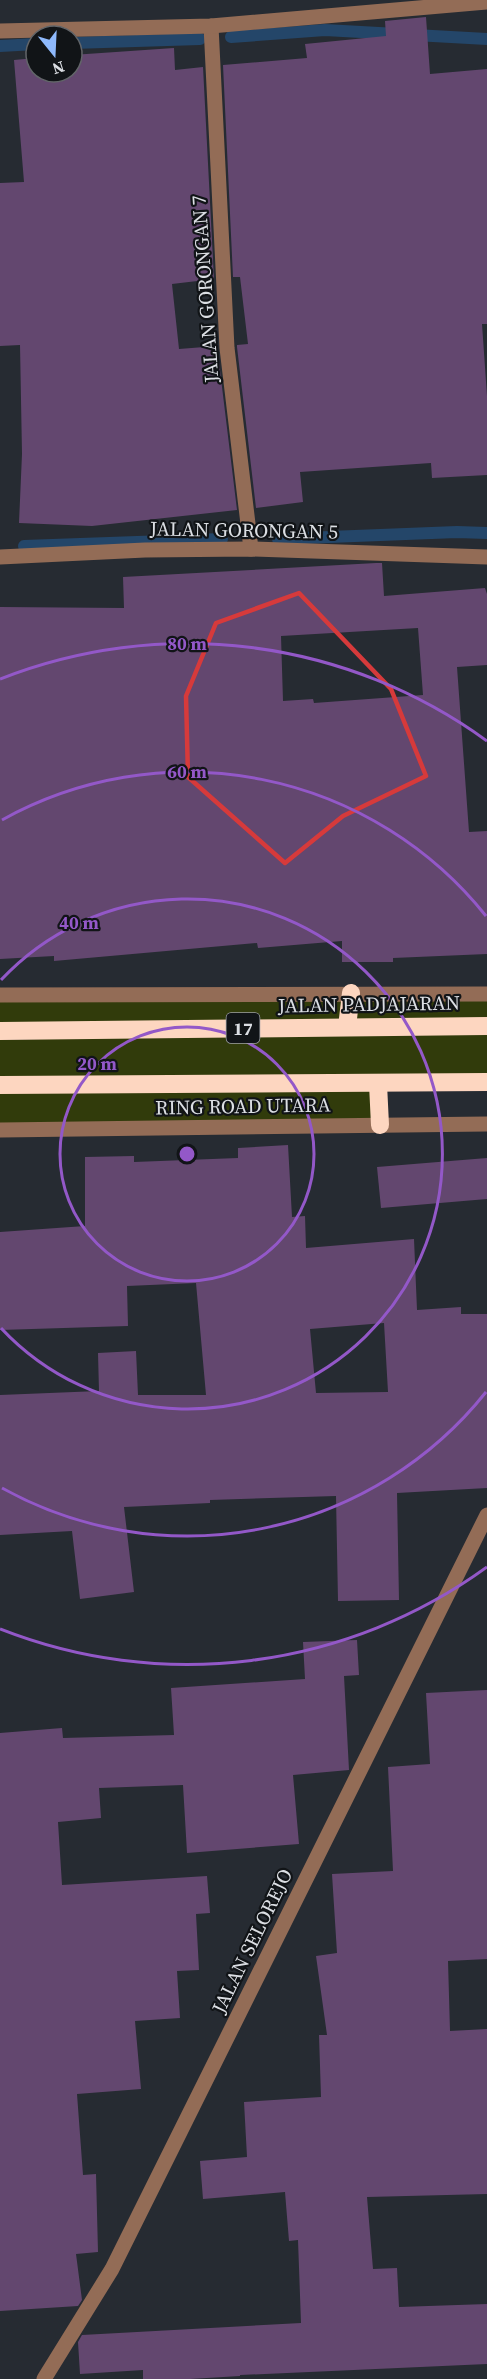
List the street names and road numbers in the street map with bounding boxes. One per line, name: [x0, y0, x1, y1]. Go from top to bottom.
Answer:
street label: JALAN GORONGAN 7: [184, 194, 226, 385]
street label: JALAN GORONGAN 5: [149, 514, 338, 546]
street label: JALAN PADJAJARAN: [277, 988, 460, 1020]
road number: 17: [226, 1013, 260, 1043]
street label: RING ROAD UTARA: [155, 1090, 332, 1122]
street label: JALAN SELOREJO: [204, 1864, 299, 2019]

